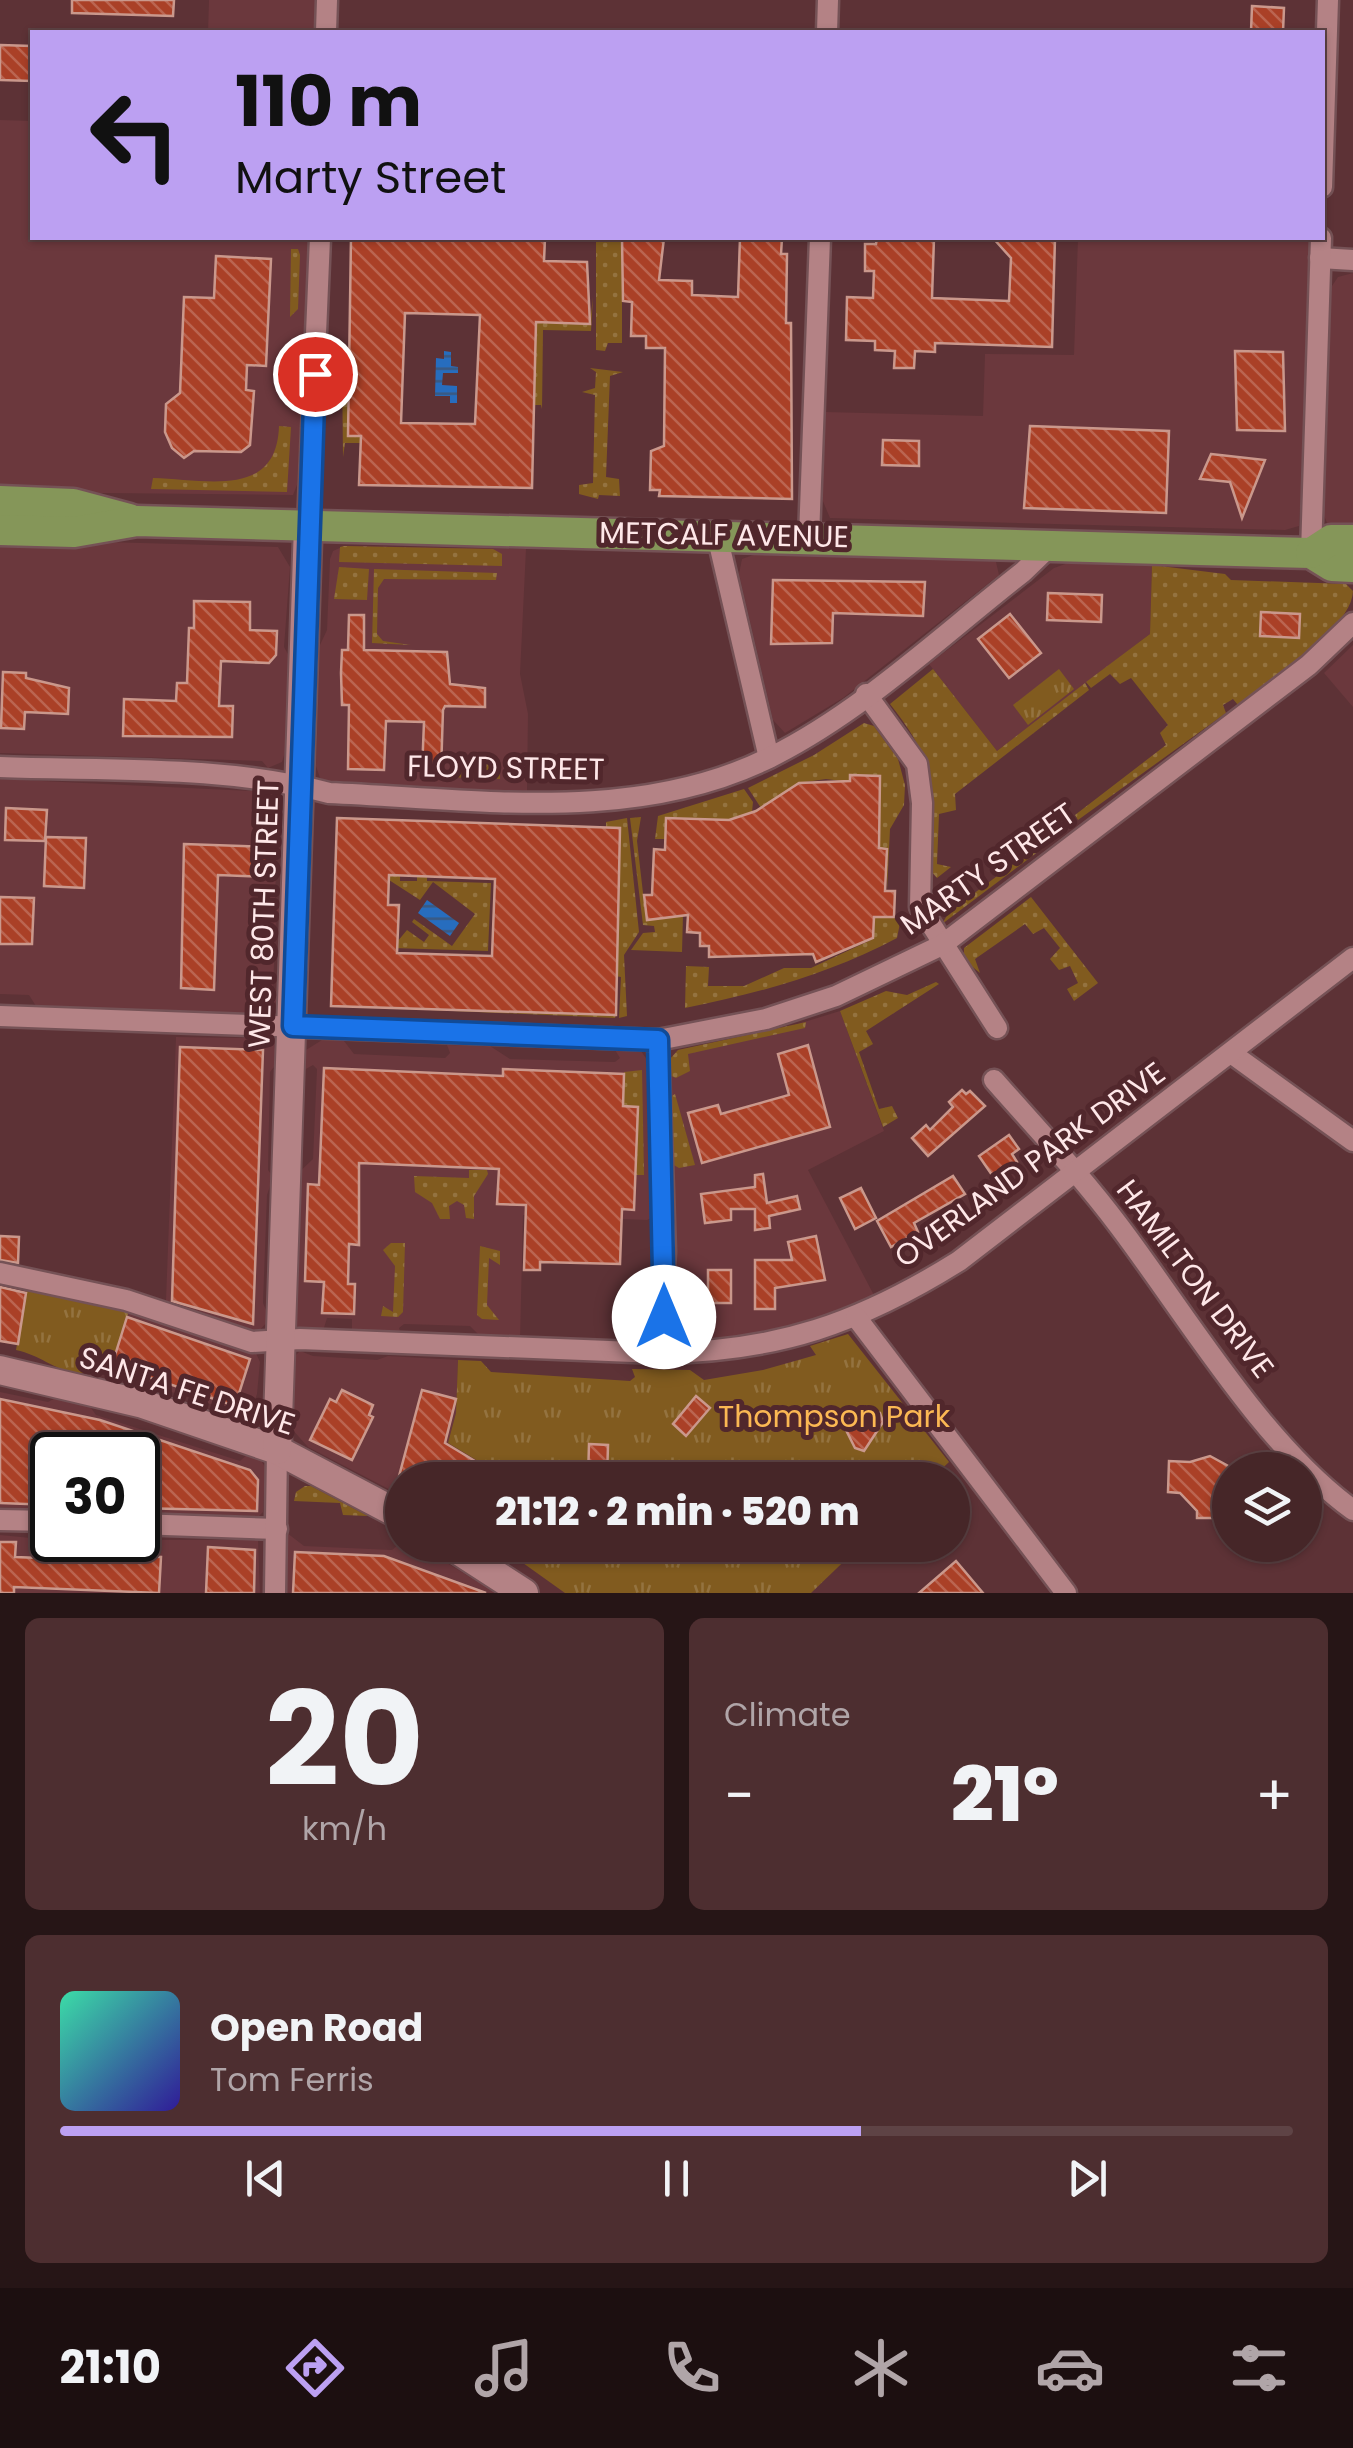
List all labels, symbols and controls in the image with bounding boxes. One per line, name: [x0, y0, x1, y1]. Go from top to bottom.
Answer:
text: 110 m: [235, 52, 422, 151]
icon: left: [70, 70, 200, 200]
text: Marty Street: [235, 146, 506, 209]
pin: [273, 332, 358, 417]
icon: arrive: [288, 347, 343, 402]
street label: METCALF AVENUE: [599, 511, 849, 558]
street label: FLOYD STREET: [407, 744, 605, 791]
street label: WEST 80TH STREET: [237, 779, 290, 1049]
street label: MARTY STREET: [891, 792, 1084, 945]
street label: OVERLAND PARK DRIVE: [885, 1052, 1174, 1278]
street label: HAMILTON DRIVE: [1106, 1170, 1284, 1387]
position arrow: [612, 1265, 716, 1369]
street label: SANTA FE DRIVE: [74, 1335, 301, 1446]
park label: Thompson Park: [718, 1395, 951, 1438]
speed limit sign: 30: [30, 1432, 160, 1562]
map controls: [1212, 1452, 1322, 1562]
button: layers: [1212, 1452, 1322, 1562]
text: 21:12 · 2 min · 520 m: [495, 1485, 860, 1538]
text: 20: [265, 1648, 424, 1831]
text: Climate: [724, 1692, 851, 1737]
text: 21°: [951, 1742, 1059, 1847]
text: −: [724, 1757, 754, 1834]
text: +: [1255, 1757, 1293, 1834]
text: km/h: [302, 1806, 387, 1851]
text: Open Road: [210, 2001, 423, 2054]
text: Tom Ferris: [210, 2057, 374, 2102]
icon: previous: [238, 2151, 293, 2206]
icon: pause: [649, 2151, 704, 2206]
icon: next: [1060, 2151, 1115, 2206]
icon: directions: [280, 2333, 350, 2403]
icon: music: [469, 2333, 539, 2403]
icon: phone: [657, 2333, 727, 2403]
icon: climate: [846, 2333, 916, 2403]
icon: car: [1035, 2333, 1105, 2403]
icon: filters: [1224, 2333, 1294, 2403]
text: 21:10: [59, 2336, 161, 2399]

